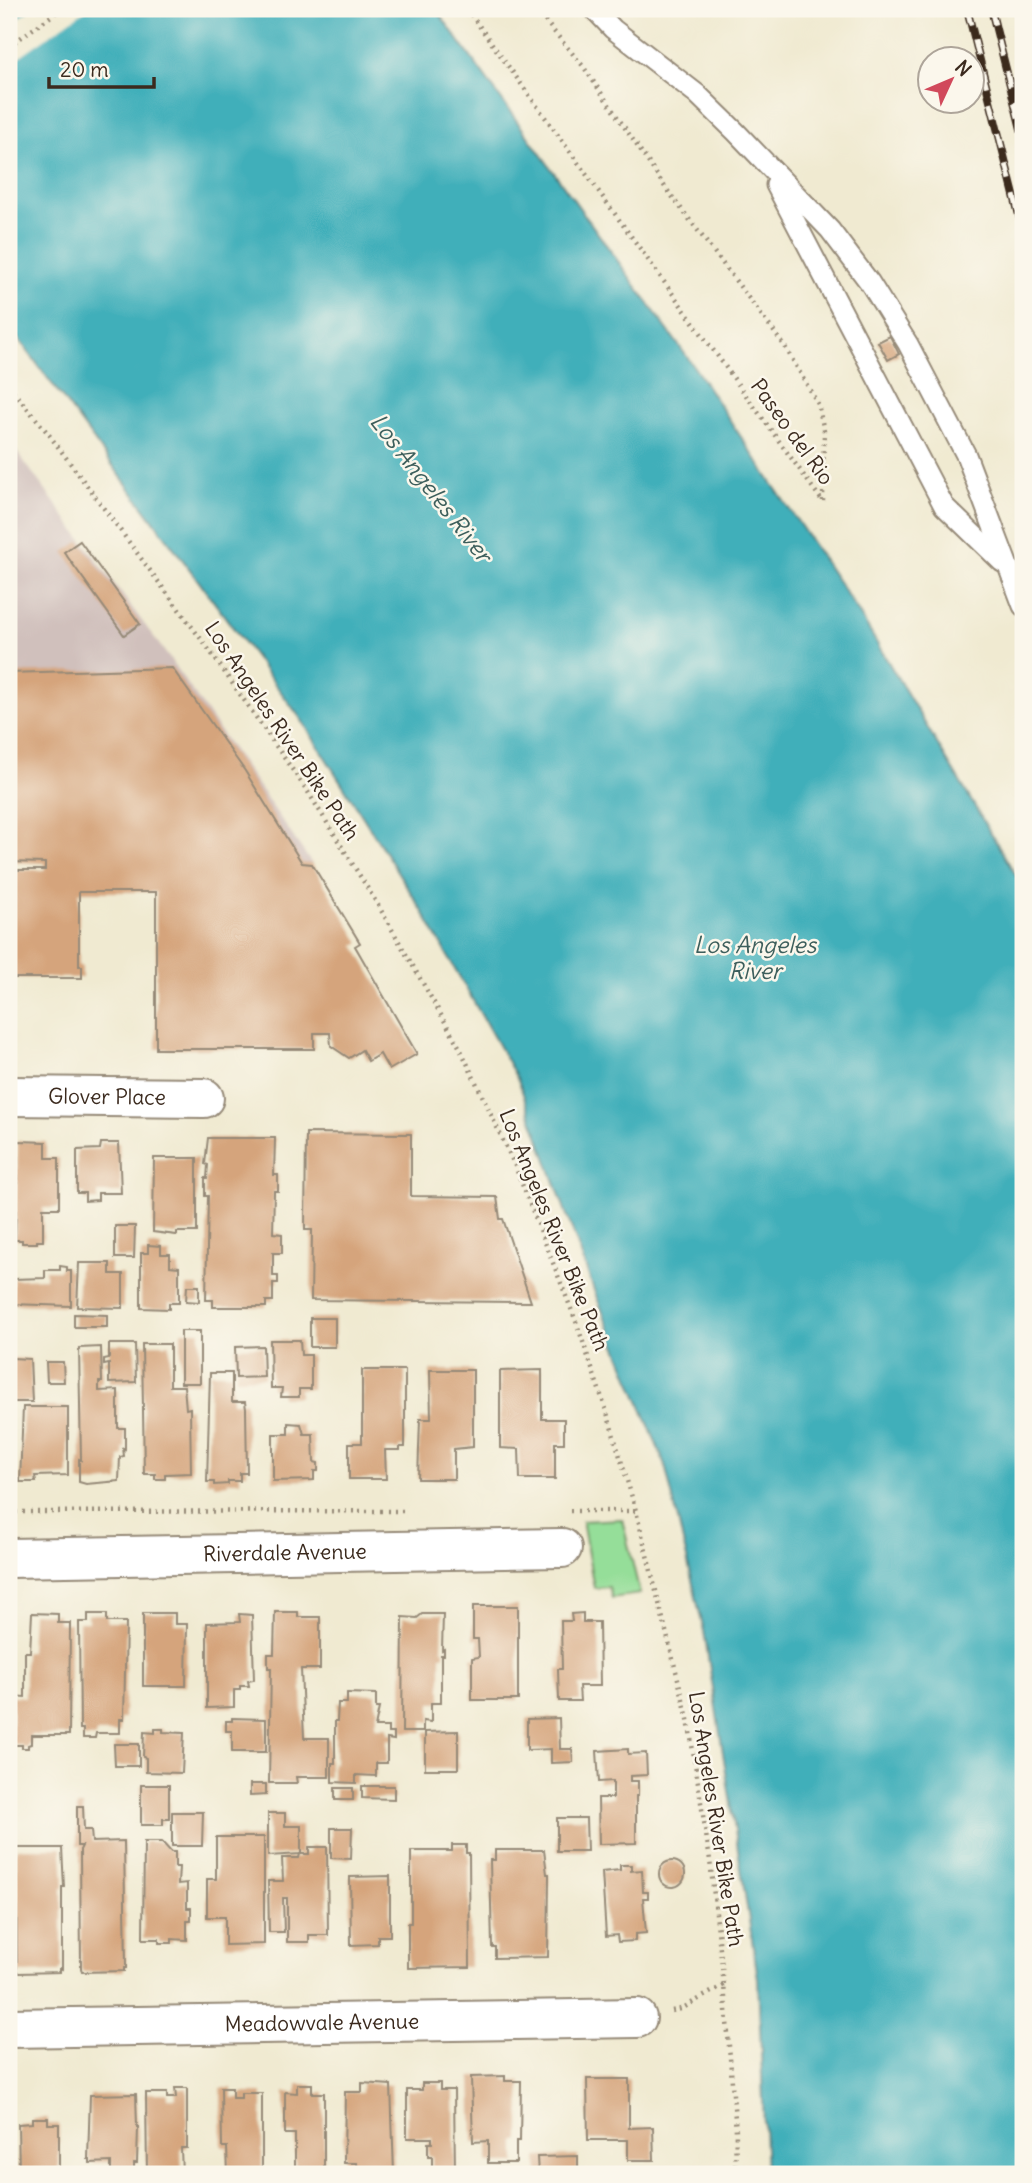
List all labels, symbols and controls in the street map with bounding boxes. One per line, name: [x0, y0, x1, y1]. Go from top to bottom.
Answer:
scale bar: [49, 46, 154, 90]
north arrow: [916, 46, 986, 116]
text: N: [950, 55, 976, 81]
text: 20 m: [60, 56, 109, 83]
street label: Paseo del Rio: [745, 373, 840, 490]
water label: Los Angeles River: [364, 408, 500, 570]
street label: Los Angeles River Bike Path: [199, 616, 366, 845]
water label: Los Angeles River: [694, 930, 818, 985]
street label: Glover Place: [48, 1082, 166, 1111]
street label: Los Angeles River Bike Path: [494, 1105, 615, 1355]
street label: Riverdale Avenue: [203, 1538, 367, 1567]
street label: Los Angeles River Bike Path: [683, 1689, 750, 1949]
street label: Meadowvale Avenue: [225, 2007, 419, 2038]

